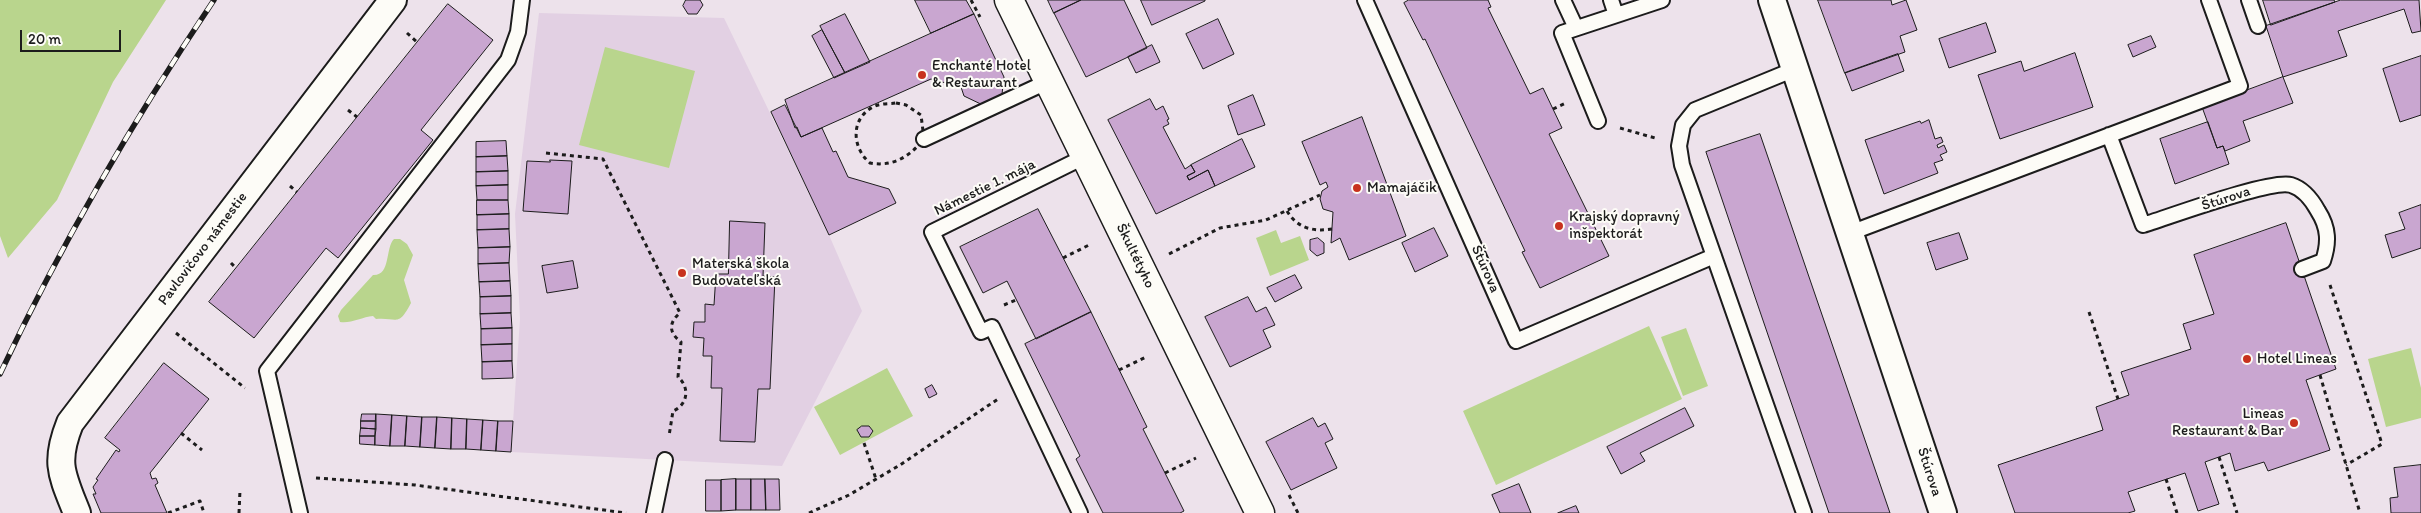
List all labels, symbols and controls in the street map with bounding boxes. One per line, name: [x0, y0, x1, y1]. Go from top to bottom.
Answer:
scale bar: [22, 20, 124, 52]
text: 20 m: [28, 30, 61, 48]
place label: Enchanté Hotel & Restaurant: [932, 57, 1031, 92]
marker: Enchanté Hotel & Restaurant: [916, 69, 928, 81]
street label: Námestie 1. mája: [931, 156, 1039, 220]
place label: Mamajáčik: [1367, 179, 1437, 197]
marker: Mamajáčik: [1351, 182, 1363, 194]
street label: Štúrova: [2199, 183, 2253, 215]
street label: Pavlovičovo námestie: [155, 189, 251, 309]
place label: Krajský dopravný inšpektorát: [1569, 208, 1679, 243]
marker: Krajský dopravný inšpektorát: [1553, 220, 1565, 232]
street label: Škultétyho: [1112, 221, 1158, 291]
street label: Štúrova: [1467, 242, 1503, 296]
place label: Materská škola Budovateľská: [692, 255, 789, 290]
marker: Materská škola Budovateľská: [676, 267, 688, 279]
place label: Hotel Lineas: [2257, 350, 2337, 368]
marker: Hotel Lineas: [2241, 353, 2253, 365]
place label: Lineas Restaurant & Bar: [2172, 405, 2284, 440]
marker: Lineas Restaurant & Bar: [2288, 417, 2300, 429]
street label: Štúrova: [1913, 445, 1945, 499]

